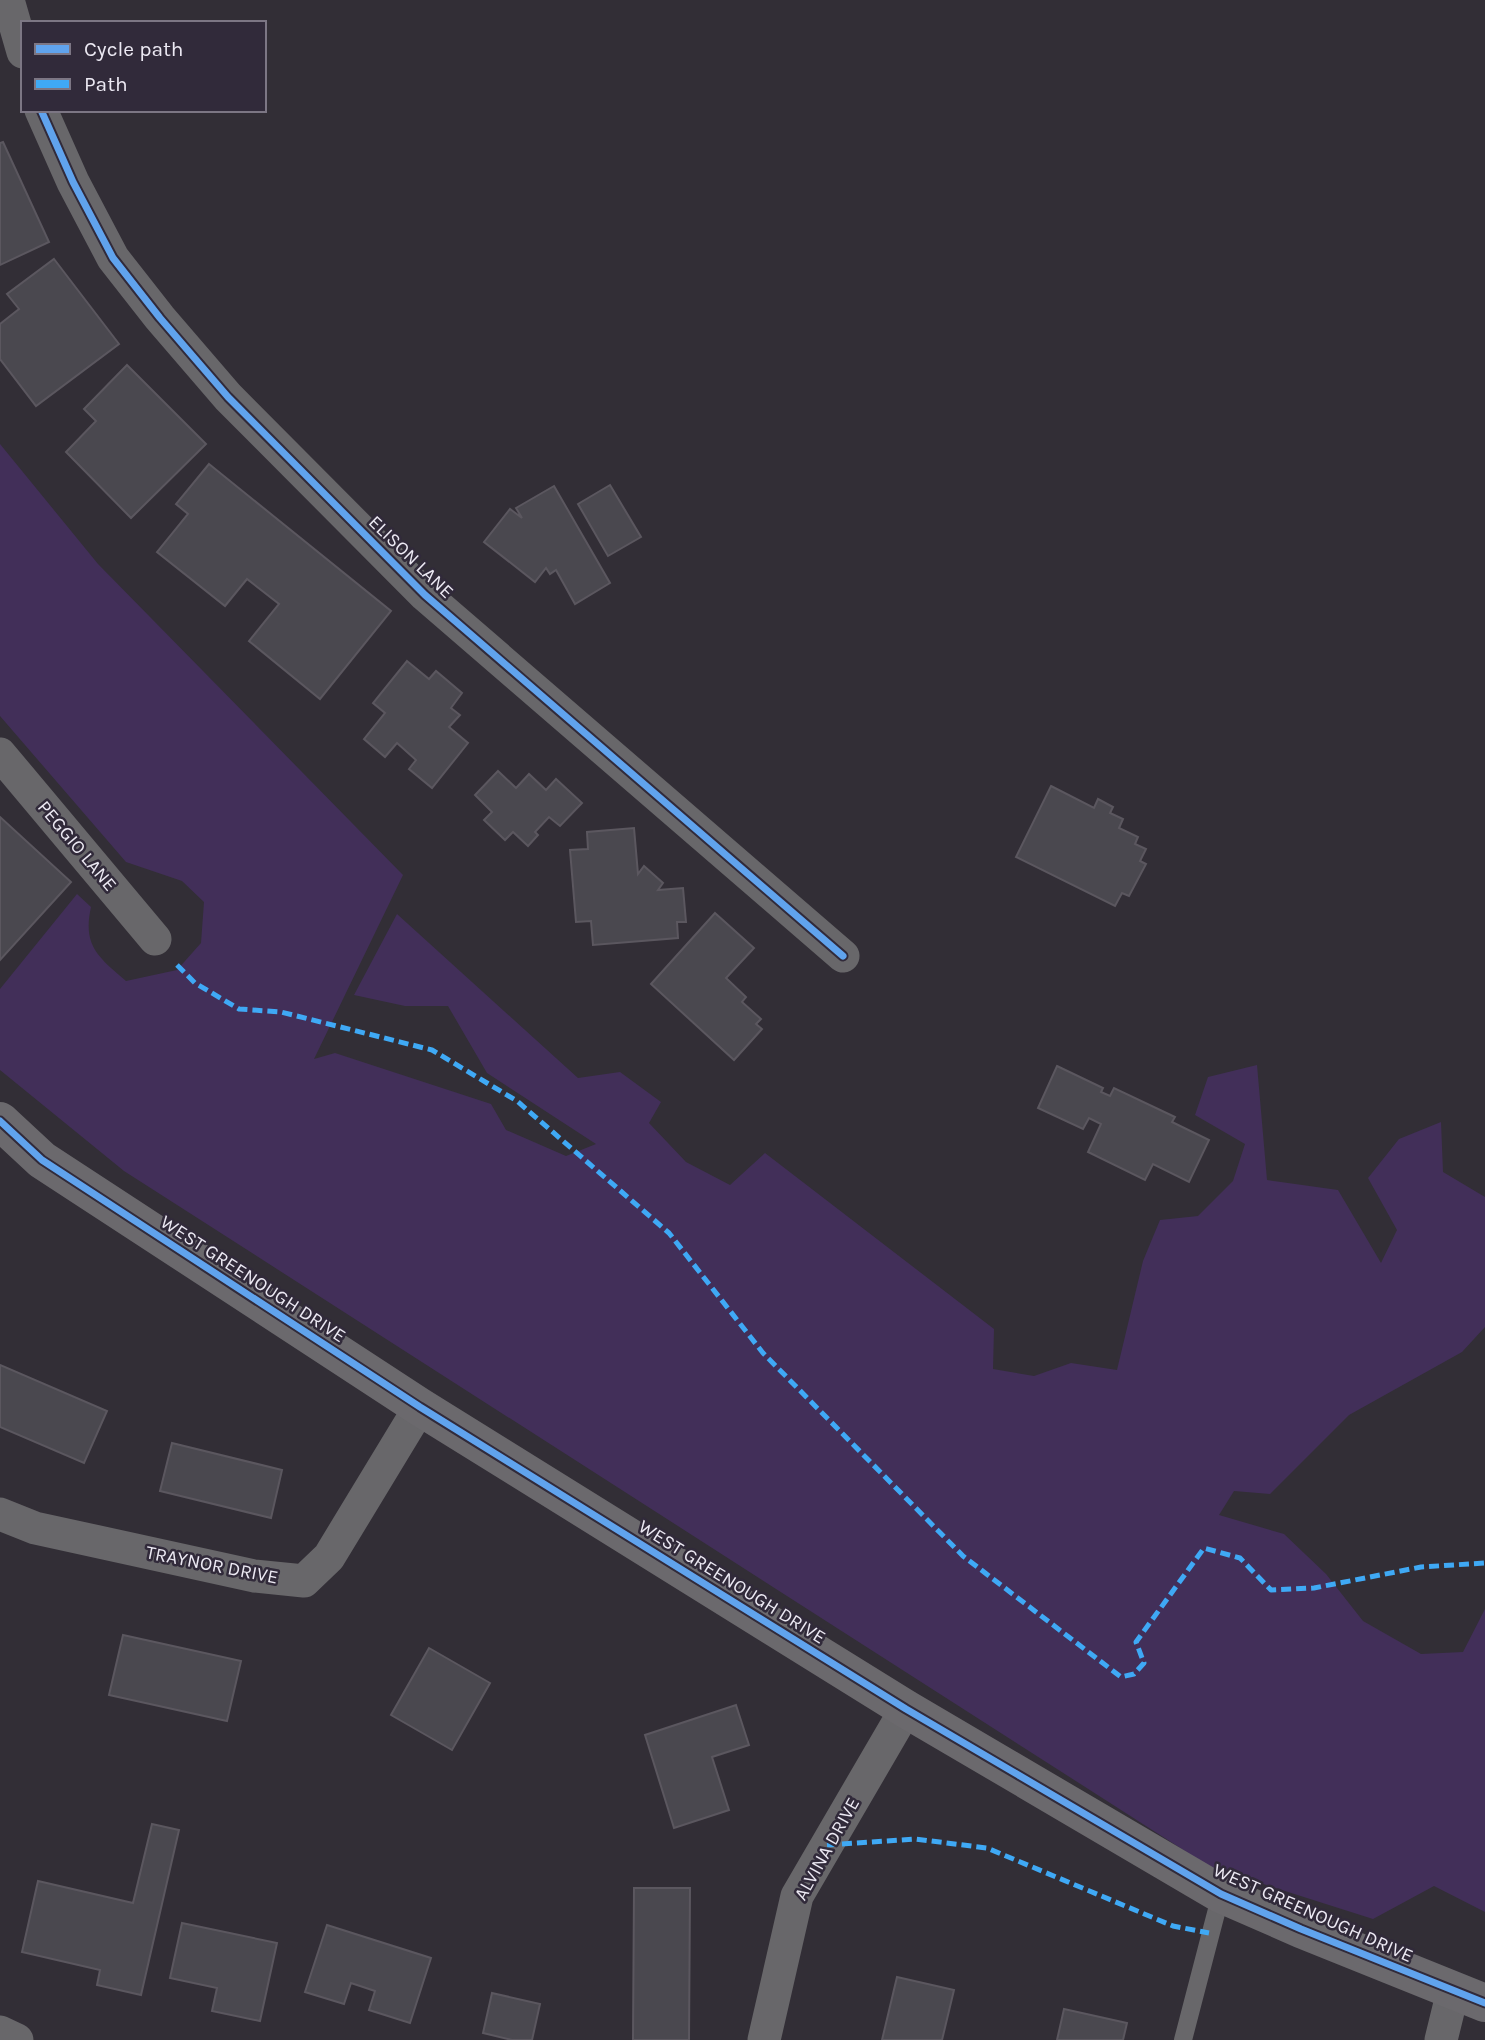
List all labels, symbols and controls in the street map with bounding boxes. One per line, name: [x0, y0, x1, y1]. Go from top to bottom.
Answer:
legend: [21, 21, 266, 112]
text: Cycle path: [84, 37, 184, 61]
text: Path: [84, 72, 128, 96]
street label: ELISON LANE: [364, 511, 458, 603]
street label: PEGGIO LANE: [33, 796, 121, 896]
street label: WEST GREENOUGH DRIVE: [156, 1211, 350, 1347]
street label: WEST GREENOUGH DRIVE: [634, 1515, 830, 1649]
street label: TRAYNOR DRIVE: [144, 1541, 280, 1589]
street label: ALVINA DRIVE: [790, 1794, 864, 1904]
street label: WEST GREENOUGH DRIVE: [1210, 1859, 1416, 1967]

